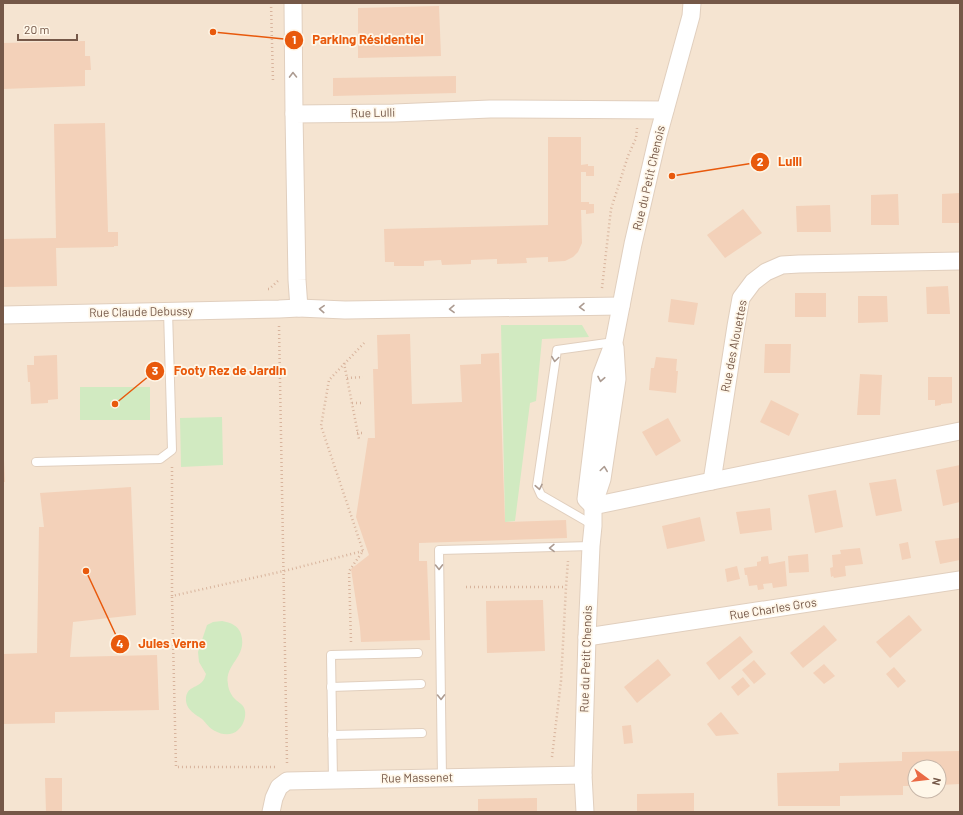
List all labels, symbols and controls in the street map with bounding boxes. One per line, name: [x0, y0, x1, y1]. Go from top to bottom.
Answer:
scale bar: [18, 16, 77, 42]
text: 20 m: [24, 22, 50, 36]
callout: Parking Résidentiel: [284, 27, 431, 52]
text: Parking Résidentiel: [312, 31, 424, 47]
text: 1: [292, 32, 296, 46]
one-way arrow: [289, 72, 298, 78]
street label: Rue Lulli: [351, 105, 395, 119]
street label: Rue du Petit Chenois: [629, 124, 667, 232]
callout: Lulli: [750, 149, 810, 174]
text: Lulli: [778, 153, 802, 169]
text: 2: [757, 154, 764, 168]
street label: Rue des Alouettes: [717, 298, 749, 393]
one-way arrow: [579, 302, 585, 311]
street label: Rue Claude Debussy: [89, 303, 193, 319]
one-way arrow: [449, 304, 455, 313]
one-way arrow: [319, 305, 325, 313]
one-way arrow: [551, 356, 560, 362]
callout: Footy Rez de Jardin: [145, 358, 294, 383]
text: Footy Rez de Jardin: [174, 362, 286, 378]
text: 3: [152, 363, 158, 377]
one-way arrow: [598, 376, 606, 382]
one-way arrow: [599, 466, 608, 472]
one-way arrow: [535, 484, 543, 491]
one-way arrow: [549, 543, 555, 552]
one-way arrow: [435, 564, 443, 570]
street label: Rue Charles Gros: [728, 594, 818, 622]
street label: Rue du Petit Chenois: [576, 605, 594, 713]
callout: Jules Verne: [110, 631, 214, 656]
text: Jules Verne: [138, 635, 206, 651]
text: 4: [116, 636, 124, 650]
one-way arrow: [437, 694, 445, 700]
north arrow: [907, 759, 947, 799]
street label: Rue Massenet: [381, 769, 453, 785]
text: N: [930, 776, 944, 787]

